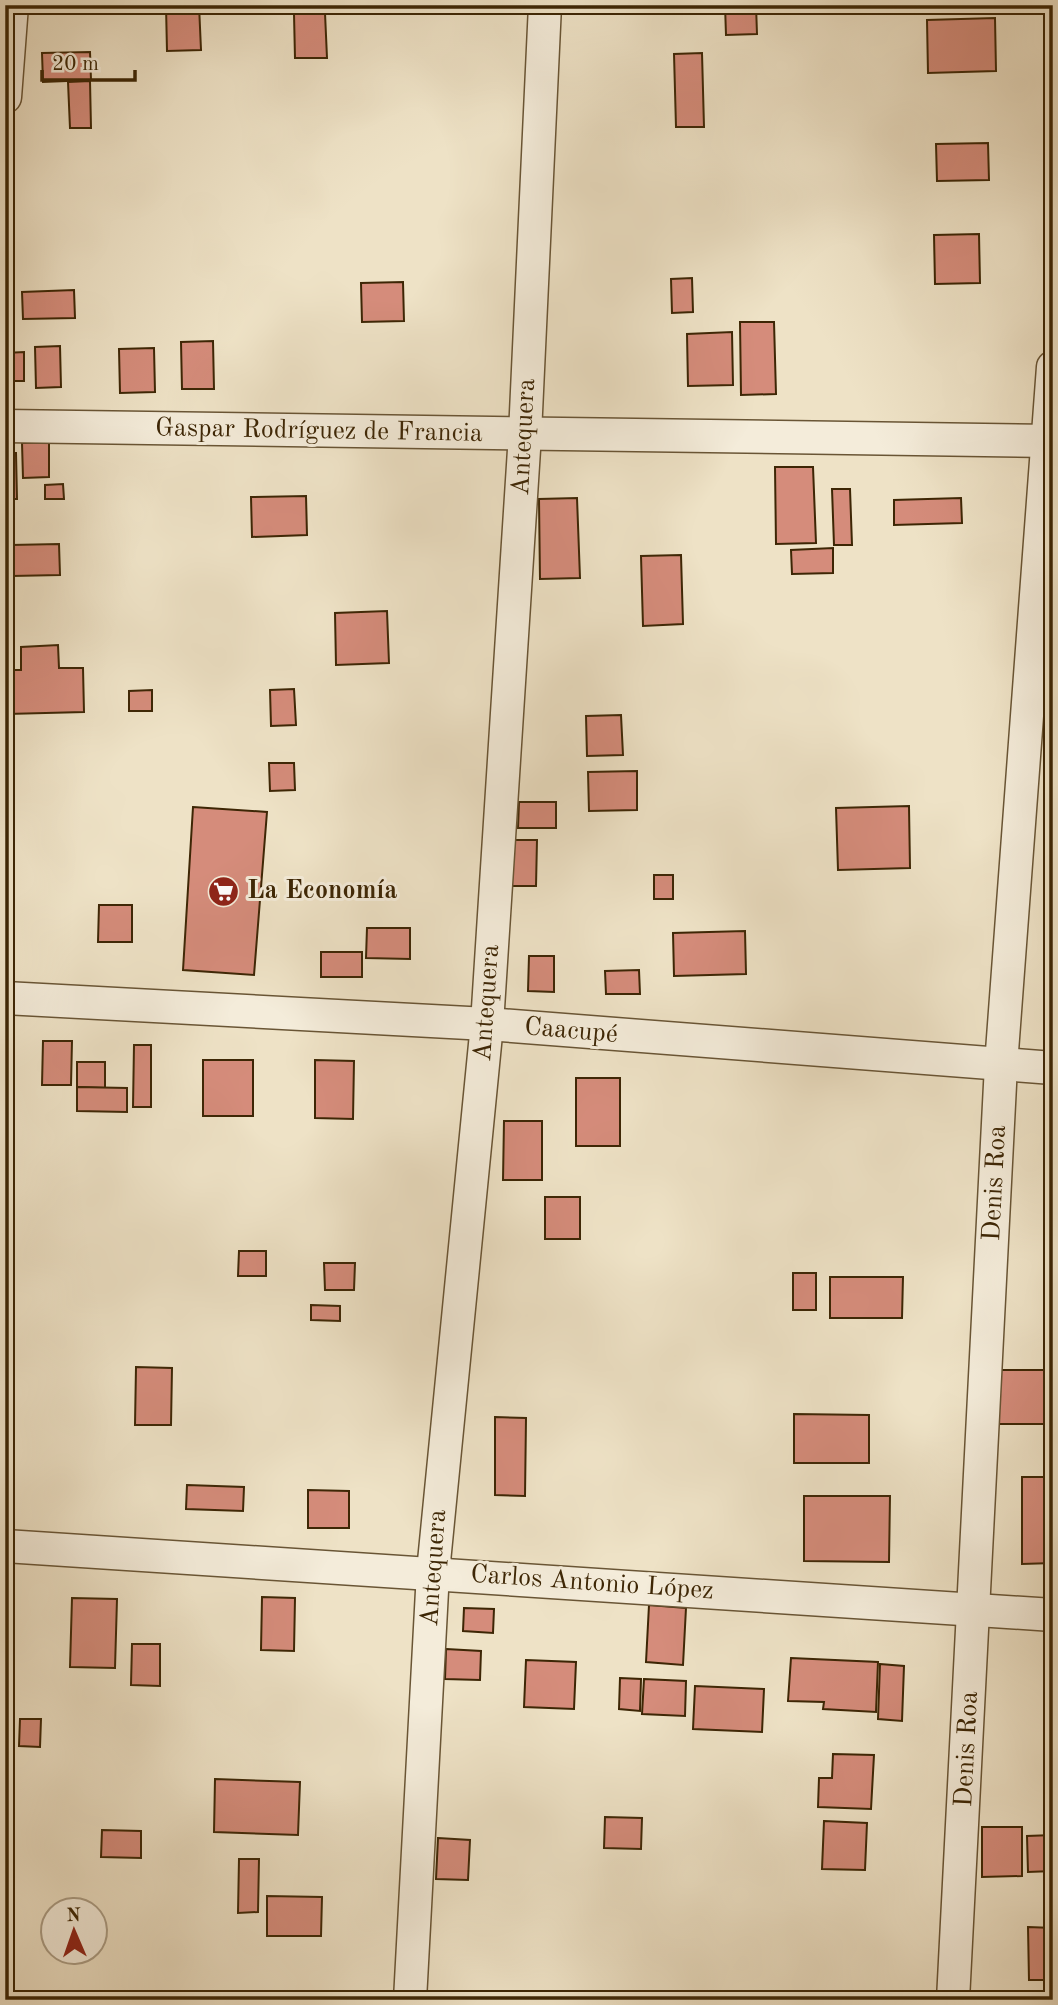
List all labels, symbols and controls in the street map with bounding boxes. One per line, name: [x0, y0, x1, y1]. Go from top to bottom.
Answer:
scale bar: [42, 38, 135, 82]
text: 20 m: [52, 54, 99, 75]
street label: Antequera: [508, 378, 540, 496]
street label: Gaspar Rodríguez de Francia: [155, 415, 483, 447]
supermarket icon: La Economía: [207, 874, 241, 908]
place label: La Economía: [247, 878, 397, 904]
street label: Antequera: [470, 943, 504, 1062]
street label: Caacupé: [523, 1014, 619, 1048]
street label: Denis Roa: [979, 1124, 1011, 1242]
street label: Antequera: [417, 1508, 451, 1627]
street label: Carlos Antonio López: [470, 1562, 714, 1604]
street label: Denis Roa: [951, 1690, 983, 1808]
north arrow: [38, 1896, 108, 1966]
text: N: [66, 1907, 82, 1926]

